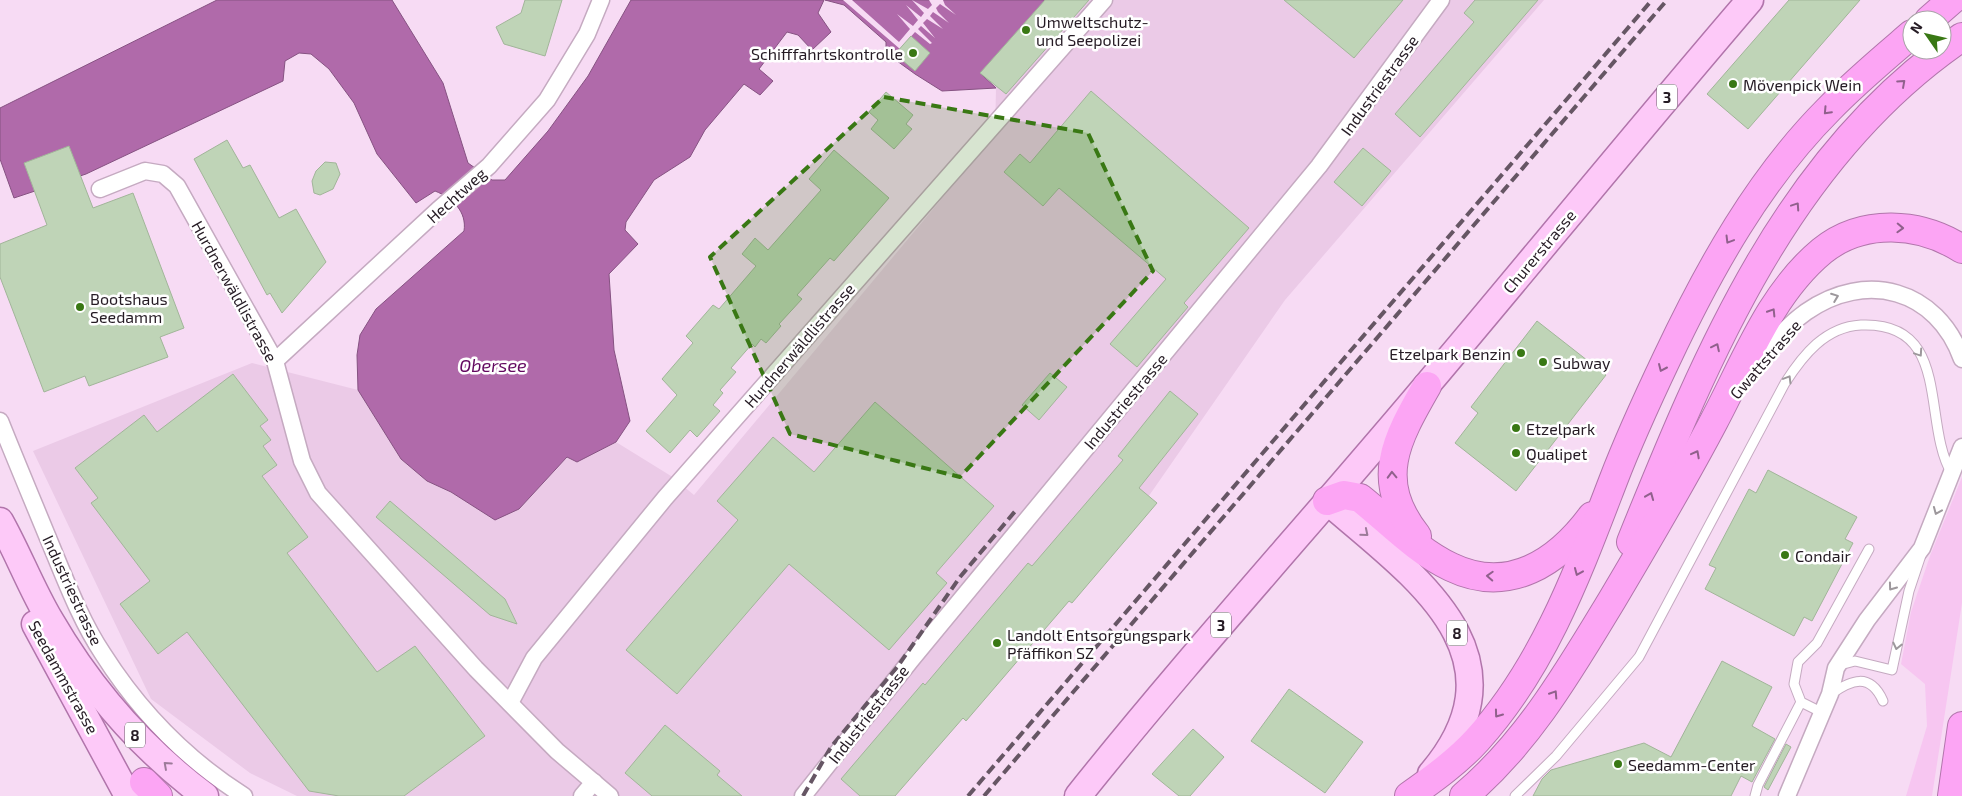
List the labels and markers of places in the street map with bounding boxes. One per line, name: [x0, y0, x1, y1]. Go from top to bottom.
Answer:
place label: Umweltschutz- und Seepolizei: [1036, 12, 1149, 49]
marker: Umweltschutz- und Seepolizei: [1020, 24, 1032, 36]
place label: Schifffahrtskontrolle: [751, 44, 903, 63]
marker: Schifffahrtskontrolle: [907, 47, 919, 59]
place label: Mövenpick Wein: [1743, 75, 1861, 94]
marker: Mövenpick Wein: [1727, 78, 1739, 90]
place label: Bootshaus Seedamm: [90, 289, 168, 326]
marker: Bootshaus Seedamm: [74, 301, 86, 313]
place label: Etzelpark Benzin: [1389, 344, 1511, 363]
marker: Etzelpark Benzin: [1515, 347, 1527, 359]
place label: Subway: [1553, 353, 1611, 372]
marker: Subway: [1537, 356, 1549, 368]
place label: Etzelpark: [1526, 419, 1595, 438]
marker: Etzelpark: [1510, 422, 1522, 434]
place label: Qualipet: [1526, 444, 1587, 464]
marker: Qualipet: [1510, 447, 1522, 459]
place label: Condair: [1795, 546, 1851, 565]
marker: Condair: [1779, 549, 1791, 561]
place label: Landolt Entsorgungspark Pfäffikon SZ: [1007, 625, 1191, 662]
marker: Landolt Entsorgungspark Pfäffikon SZ: [991, 637, 1003, 649]
place label: Seedamm-Center: [1628, 755, 1756, 774]
marker: Seedamm-Center: [1612, 758, 1624, 770]

